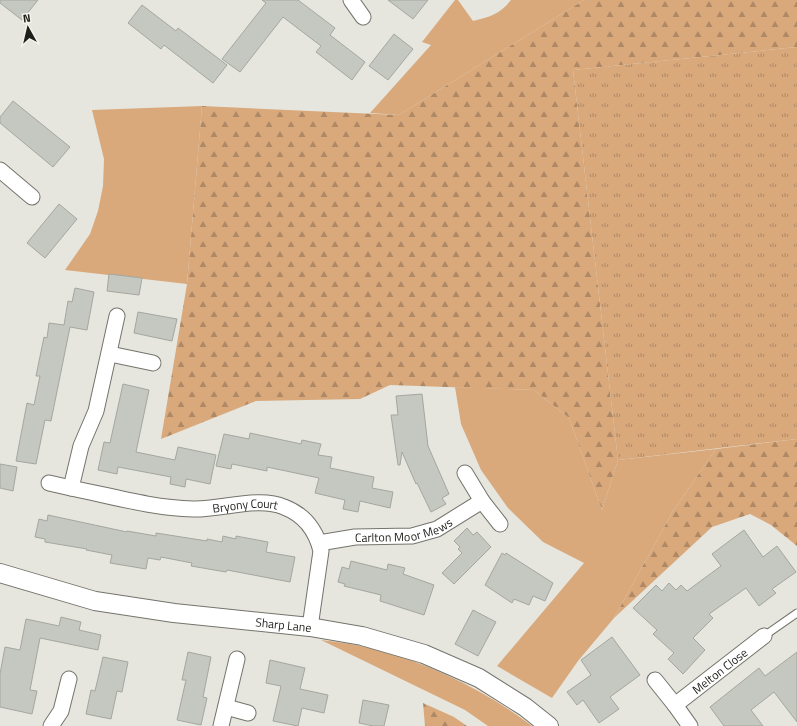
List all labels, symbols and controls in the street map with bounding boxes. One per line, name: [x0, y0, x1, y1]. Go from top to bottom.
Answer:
north arrow: [8, 8, 48, 48]
text: N: [22, 10, 31, 27]
street label: Bryony Court: [211, 493, 281, 517]
street label: Carlton Moor Mews: [355, 512, 456, 547]
street label: Sharp Lane: [254, 612, 312, 637]
street label: Melton Close: [688, 643, 751, 698]

